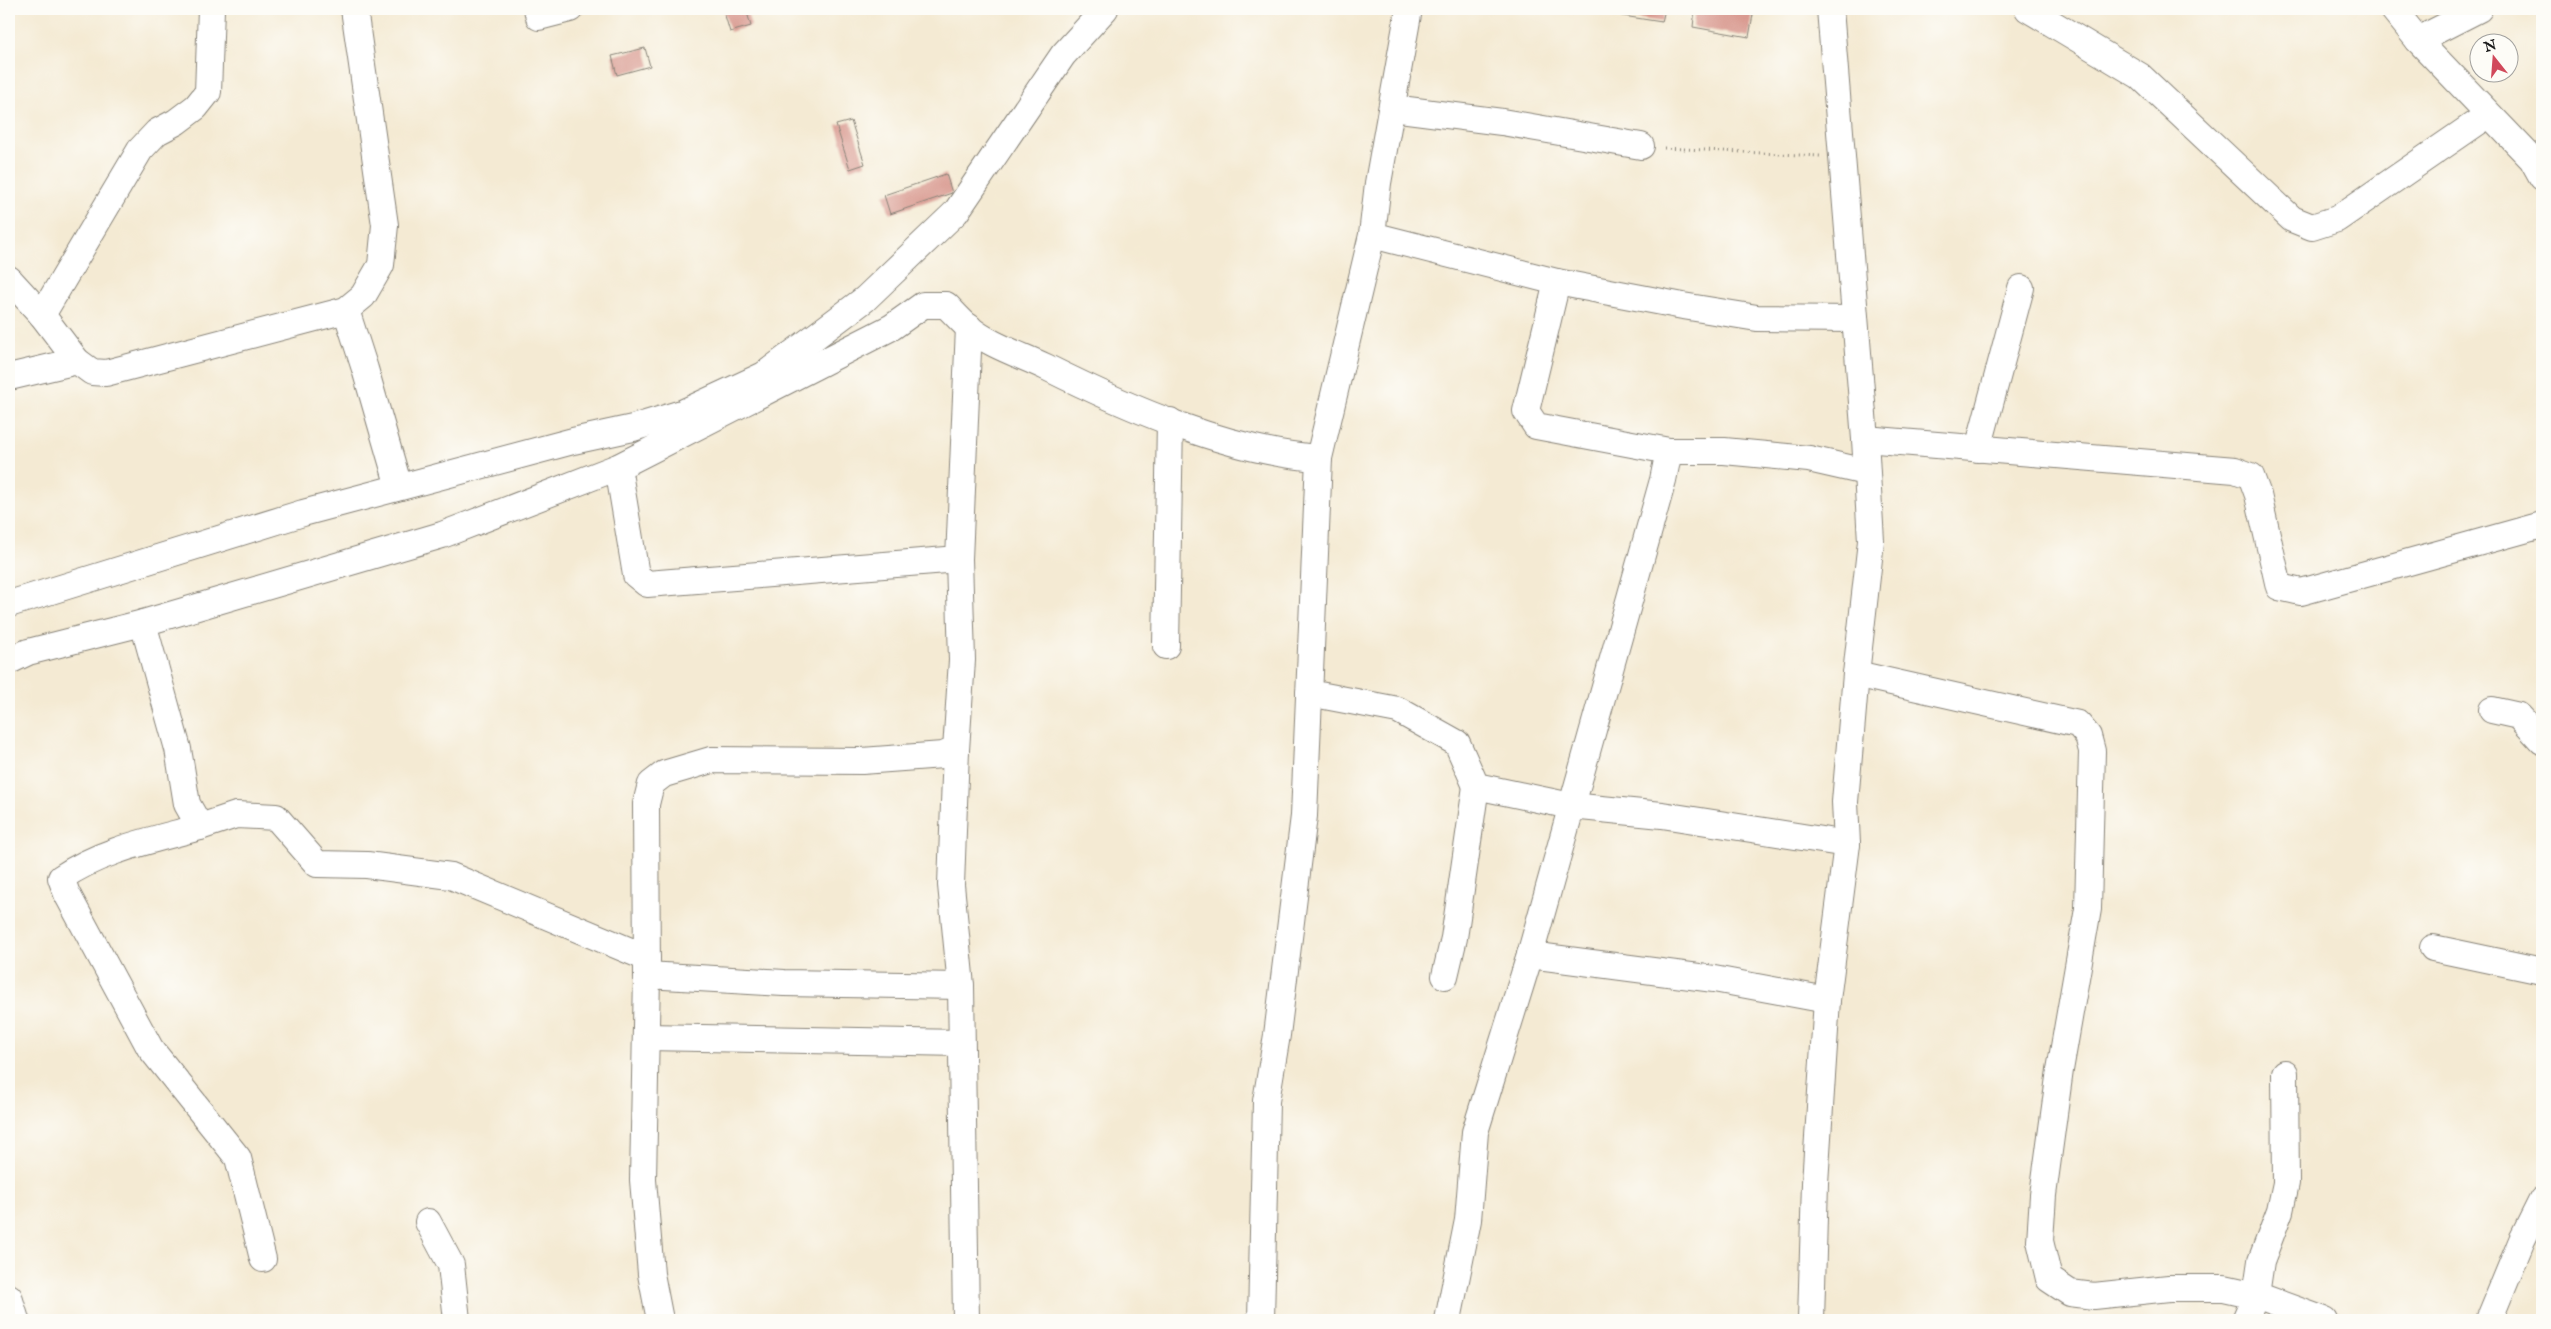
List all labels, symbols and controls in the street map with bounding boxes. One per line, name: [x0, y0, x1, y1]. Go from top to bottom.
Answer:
north arrow: [2468, 32, 2518, 82]
text: N: [2481, 36, 2499, 57]

